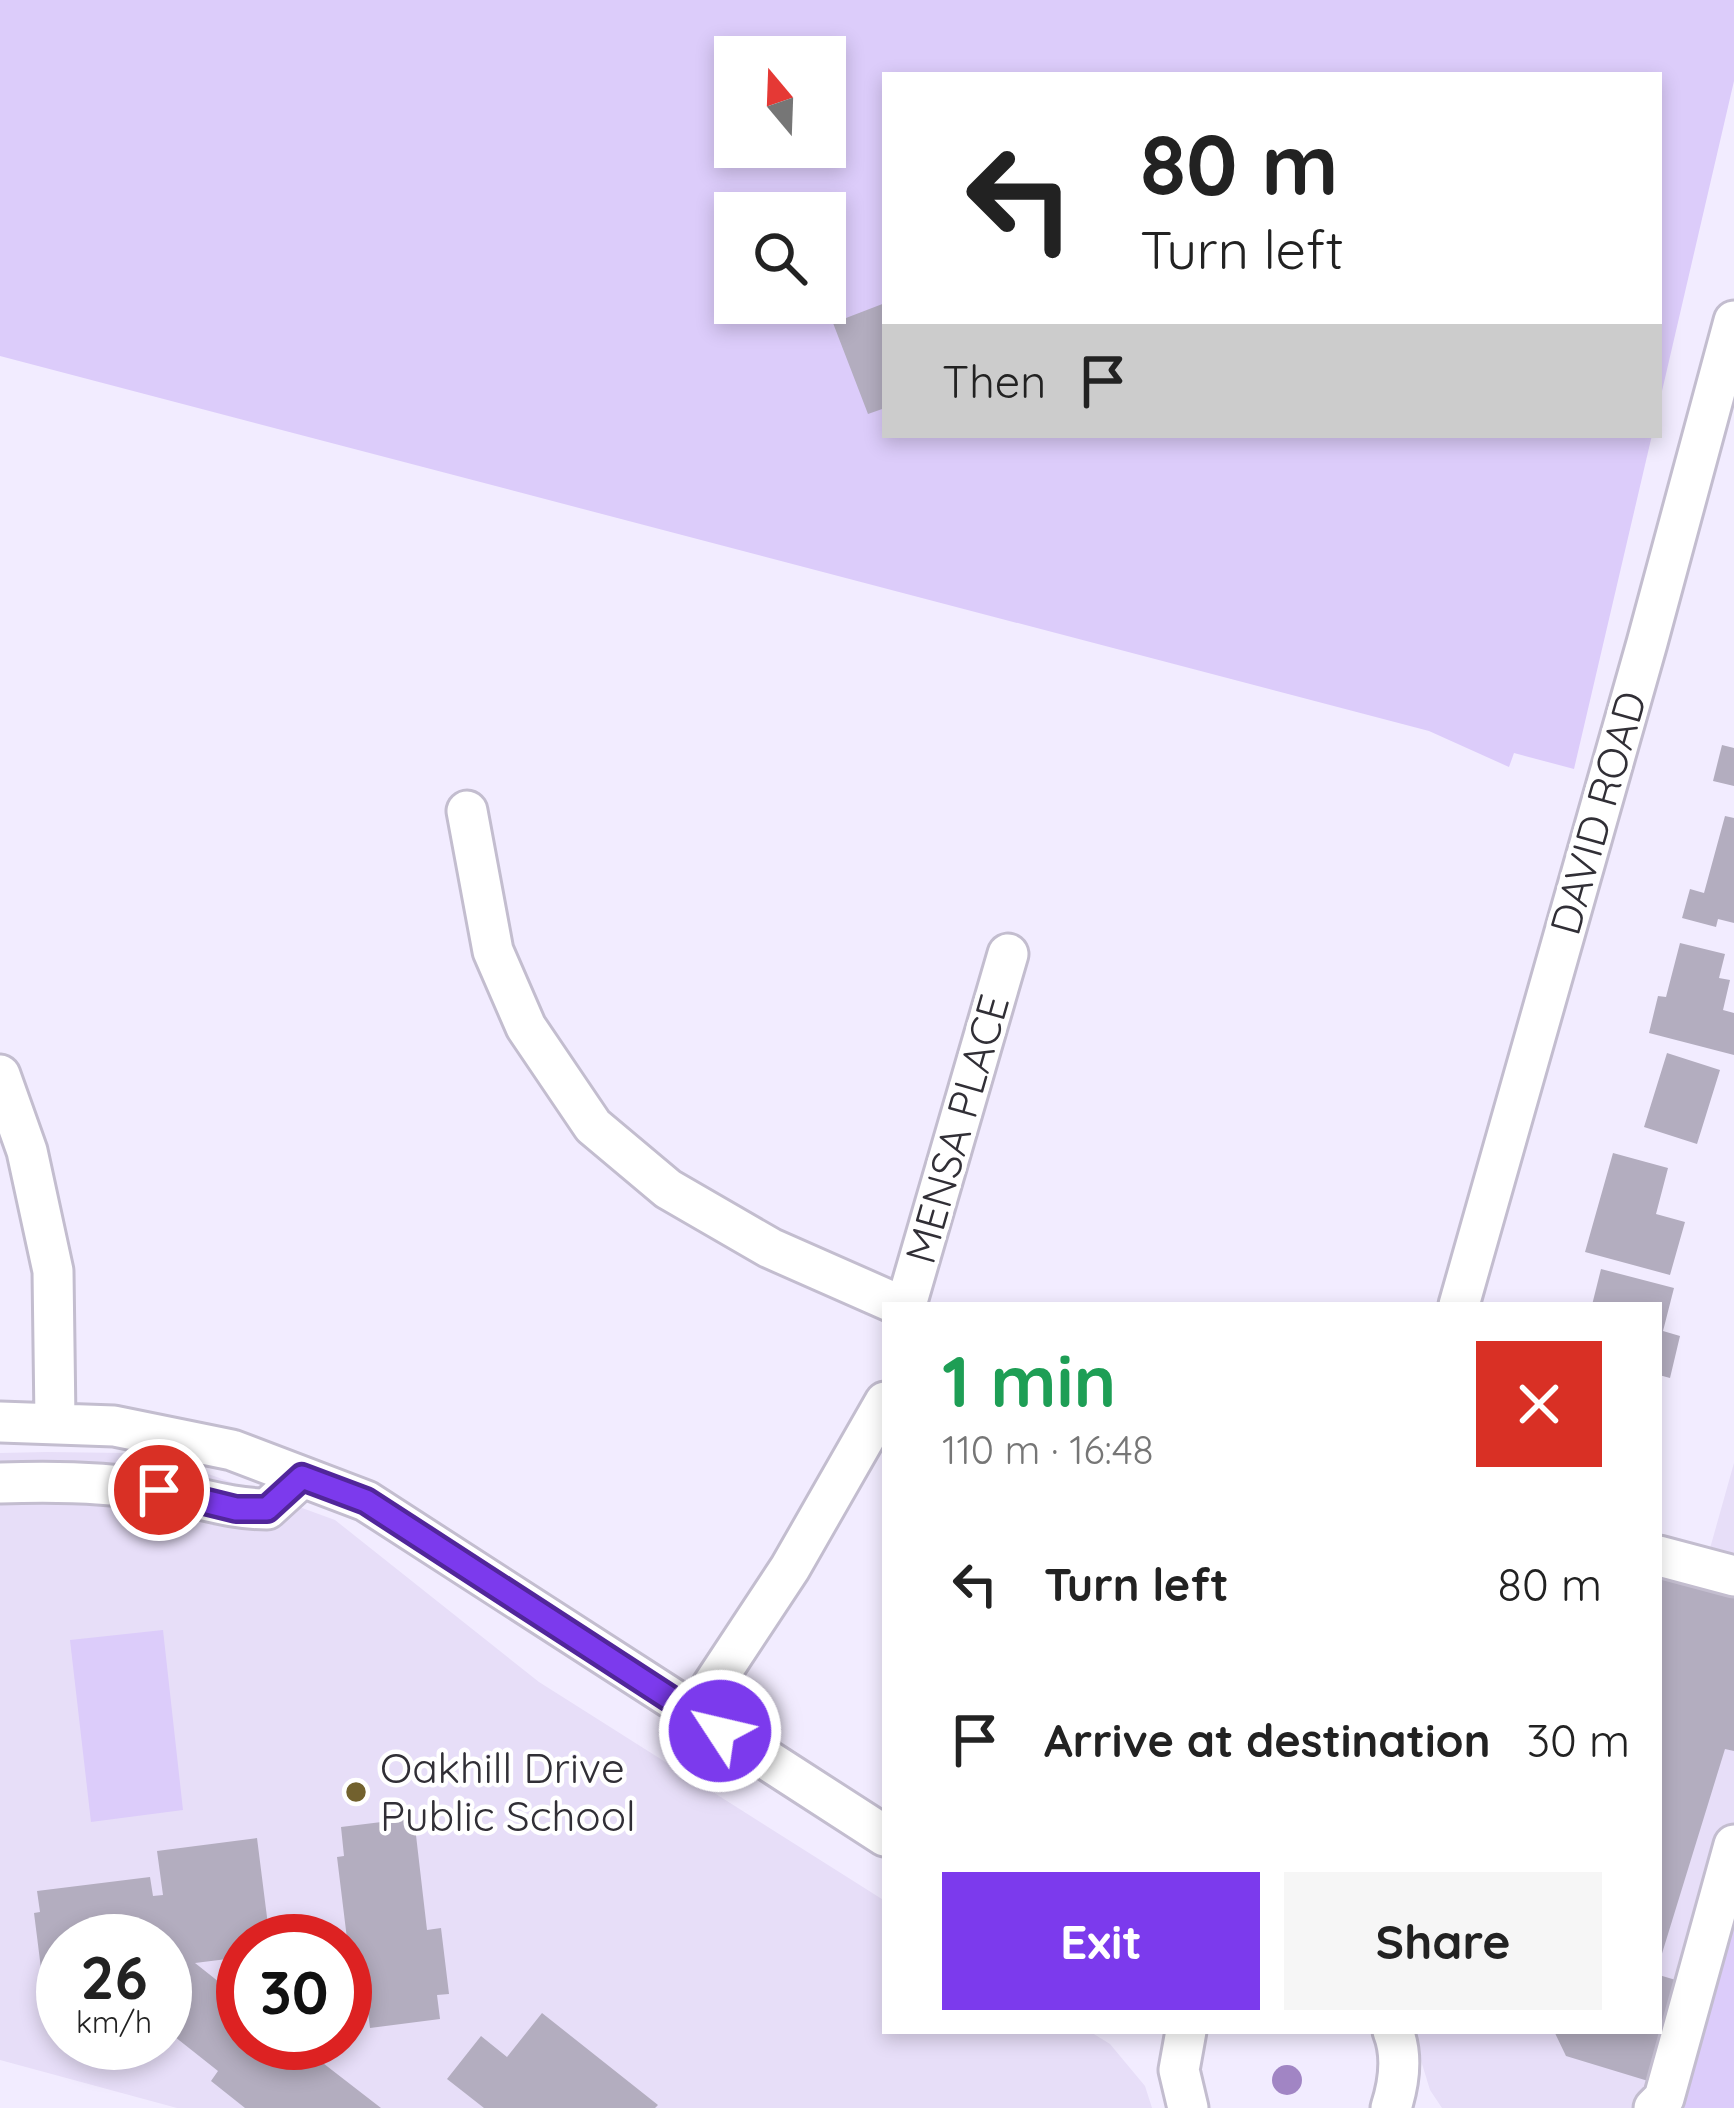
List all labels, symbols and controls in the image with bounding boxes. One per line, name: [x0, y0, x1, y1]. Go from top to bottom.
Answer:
north arrow: [714, 36, 846, 168]
map controls: [714, 36, 846, 324]
text: 80 m: [1140, 111, 1339, 216]
icon: left: [942, 120, 1098, 276]
button: search: [714, 192, 846, 324]
text: Turn left: [1140, 215, 1344, 283]
icon: arrive: [1070, 348, 1136, 414]
text: Then: [942, 353, 1046, 409]
street label: DAVID ROAD: [1538, 685, 1658, 941]
street label: MENSA PLACE: [893, 988, 1020, 1269]
text: 1 min: [942, 1335, 1116, 1425]
button: close: [1476, 1341, 1602, 1467]
text: 110 m · 16:48: [942, 1425, 1154, 1474]
pin: [108, 1439, 210, 1541]
icon: arrive: [126, 1457, 192, 1523]
icon: left: [942, 1551, 1008, 1617]
text: Turn left: [1044, 1556, 1229, 1612]
text: 80 m: [1498, 1556, 1602, 1612]
position arrow: [657, 1668, 783, 1794]
icon: arrive: [942, 1707, 1008, 1773]
text: Arrive at destination: [1044, 1712, 1490, 1768]
text: 30 m: [1526, 1712, 1630, 1768]
place label: Oakhill Drive Public School: [380, 1741, 636, 1842]
marker: Oakhill Drive Public School: [343, 1779, 369, 1805]
button: Exit: [942, 1872, 1260, 2010]
button: Share: [1284, 1872, 1602, 2010]
speed limit sign: 30: [216, 1914, 372, 2070]
text: 26: [80, 1939, 148, 2014]
text: km/h: [76, 2003, 152, 2041]

